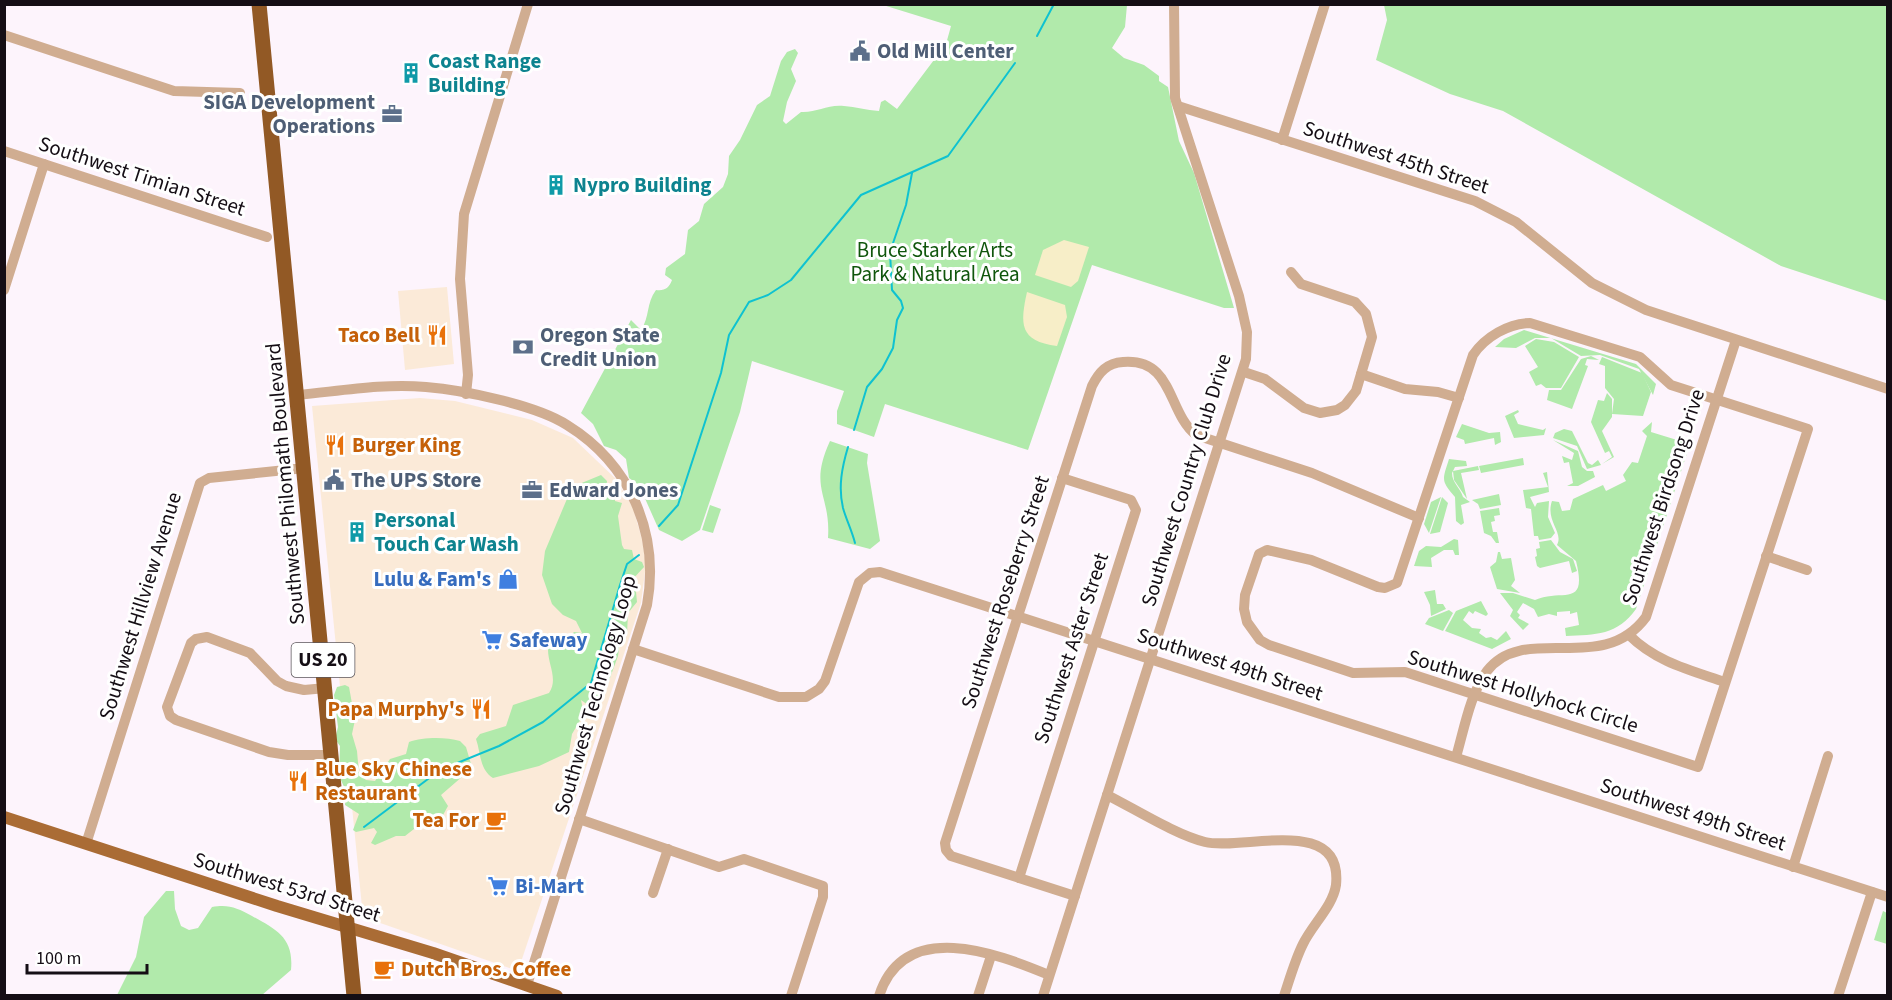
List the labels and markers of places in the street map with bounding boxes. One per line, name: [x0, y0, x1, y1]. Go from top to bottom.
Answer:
place label: Old Mill Center: [877, 36, 1014, 66]
public building icon: Old Mill Center: [848, 39, 872, 63]
place label: Coast Range Building: [428, 46, 541, 100]
building icon: Coast Range Building: [399, 61, 423, 85]
place label: SIGA Development Operations: [203, 87, 375, 141]
office icon: SIGA Development Operations: [380, 102, 404, 126]
place label: Nypro Building: [573, 170, 711, 200]
building icon: Nypro Building: [544, 173, 568, 197]
place label: Taco Bell: [338, 320, 420, 350]
place label: Oregon State Credit Union: [540, 320, 660, 374]
restaurant icon: Taco Bell: [425, 323, 449, 347]
bank icon: Oregon State Credit Union: [511, 335, 535, 359]
place label: Burger King: [352, 430, 461, 460]
restaurant icon: Burger King: [323, 433, 347, 457]
place label: The UPS Store: [351, 465, 481, 495]
public building icon: The UPS Store: [322, 468, 346, 492]
place label: Edward Jones: [549, 475, 678, 505]
office icon: Edward Jones: [520, 478, 544, 502]
place label: Personal Touch Car Wash: [374, 505, 519, 559]
building icon: Personal Touch Car Wash: [345, 520, 369, 544]
place label: Lulu & Fam's: [374, 564, 491, 594]
shop icon: Lulu & Fam's: [496, 567, 520, 591]
place label: Safeway: [509, 625, 588, 655]
supermarket icon: Safeway: [480, 628, 504, 652]
place label: Papa Murphy's: [328, 694, 464, 724]
restaurant icon: Papa Murphy's: [469, 697, 493, 721]
place label: Blue Sky Chinese Restaurant: [315, 754, 472, 808]
restaurant icon: Blue Sky Chinese Restaurant: [286, 769, 310, 793]
place label: Tea For: [412, 805, 480, 835]
cafe icon: Tea For: [484, 808, 508, 832]
place label: Bi-Mart: [515, 871, 584, 901]
supermarket icon: Bi-Mart: [486, 874, 510, 898]
place label: Dutch Bros. Coffee: [401, 954, 571, 984]
cafe icon: Dutch Bros. Coffee: [372, 957, 396, 981]

